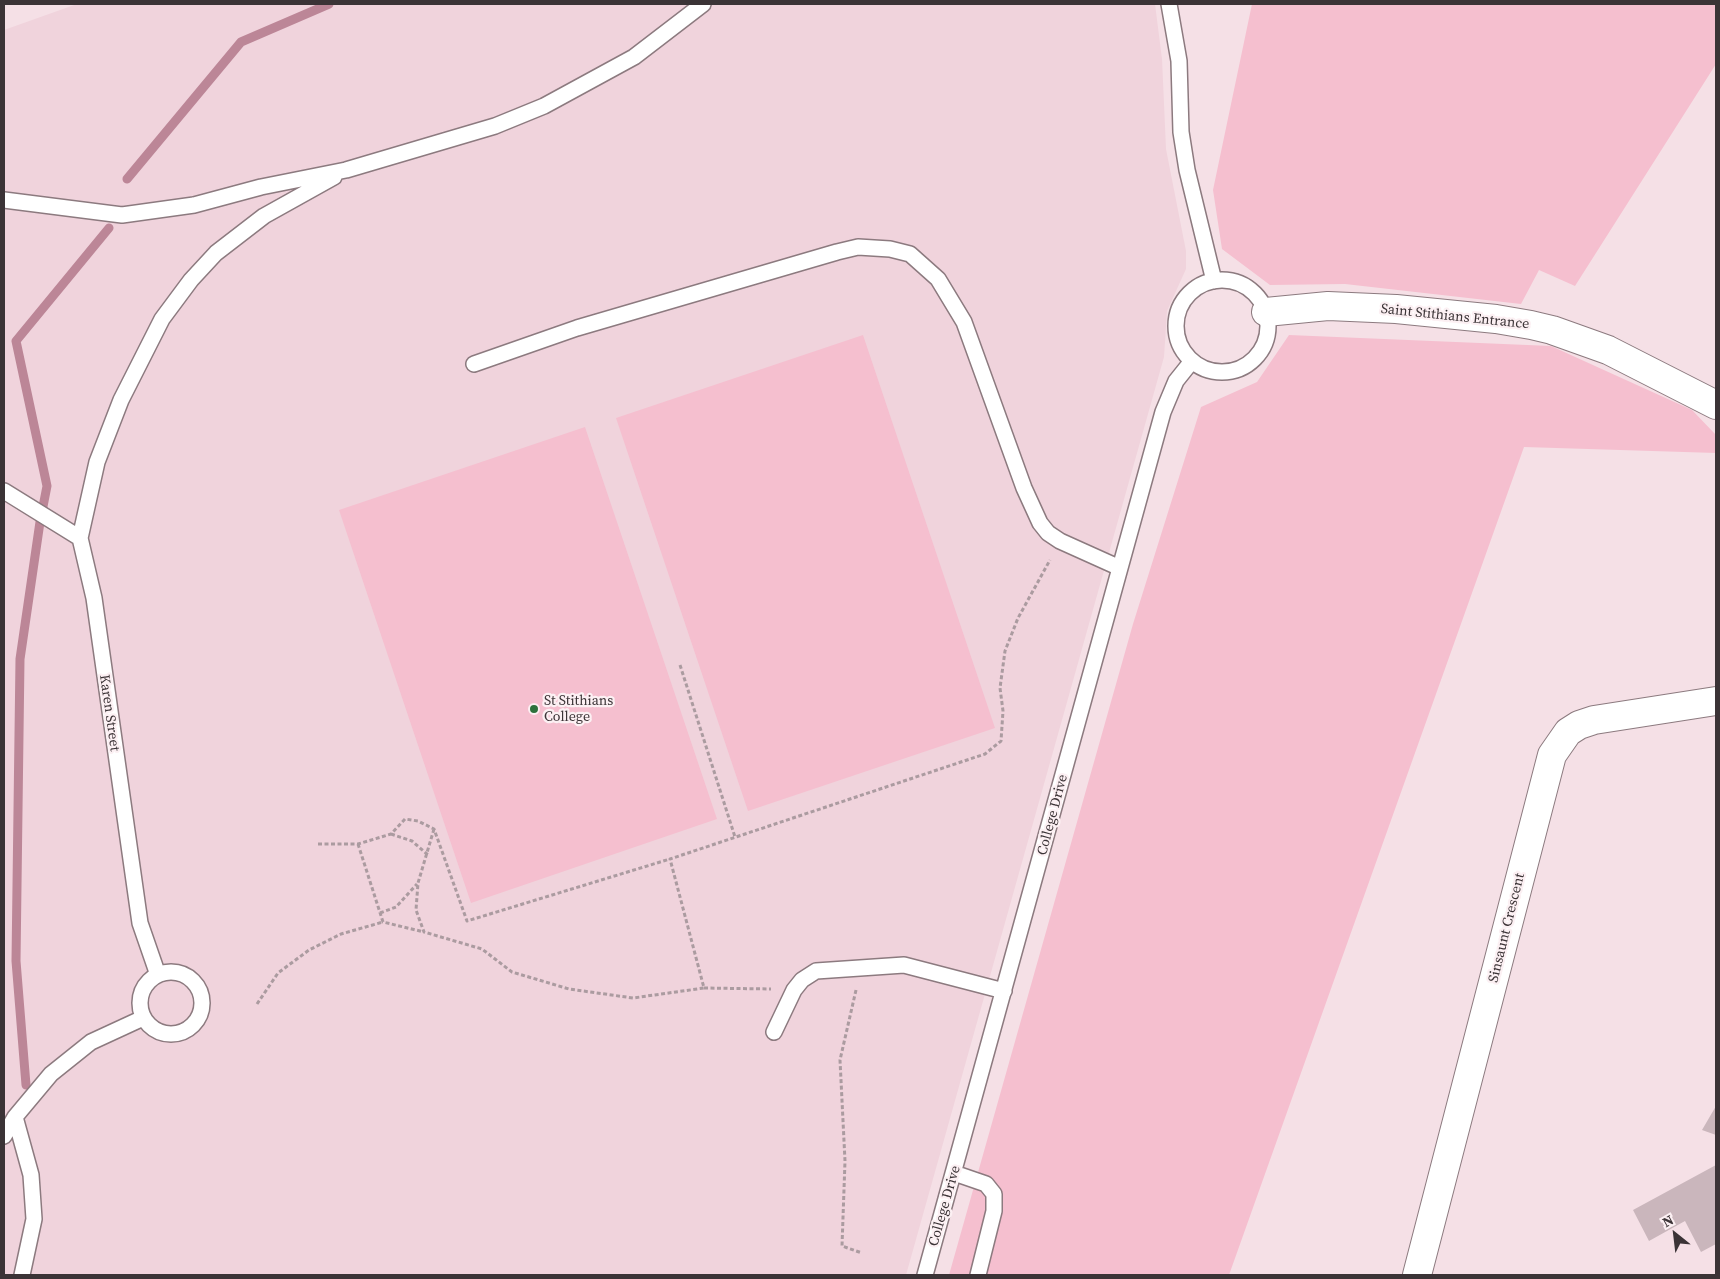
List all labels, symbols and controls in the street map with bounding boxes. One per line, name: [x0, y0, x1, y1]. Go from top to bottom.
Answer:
street label: Saint Stithians Entrance: [1380, 301, 1530, 333]
street label: Karen Street: [95, 674, 123, 752]
place label: St Stithians College: [544, 693, 613, 726]
marker: St Stithians College: [528, 703, 540, 715]
street label: College Drive: [1034, 773, 1072, 857]
street label: Sinsaunt Crescent: [1485, 872, 1529, 984]
street label: College Drive: [925, 1164, 965, 1248]
north arrow: [1650, 1209, 1700, 1259]
text: N: [1658, 1210, 1677, 1232]

